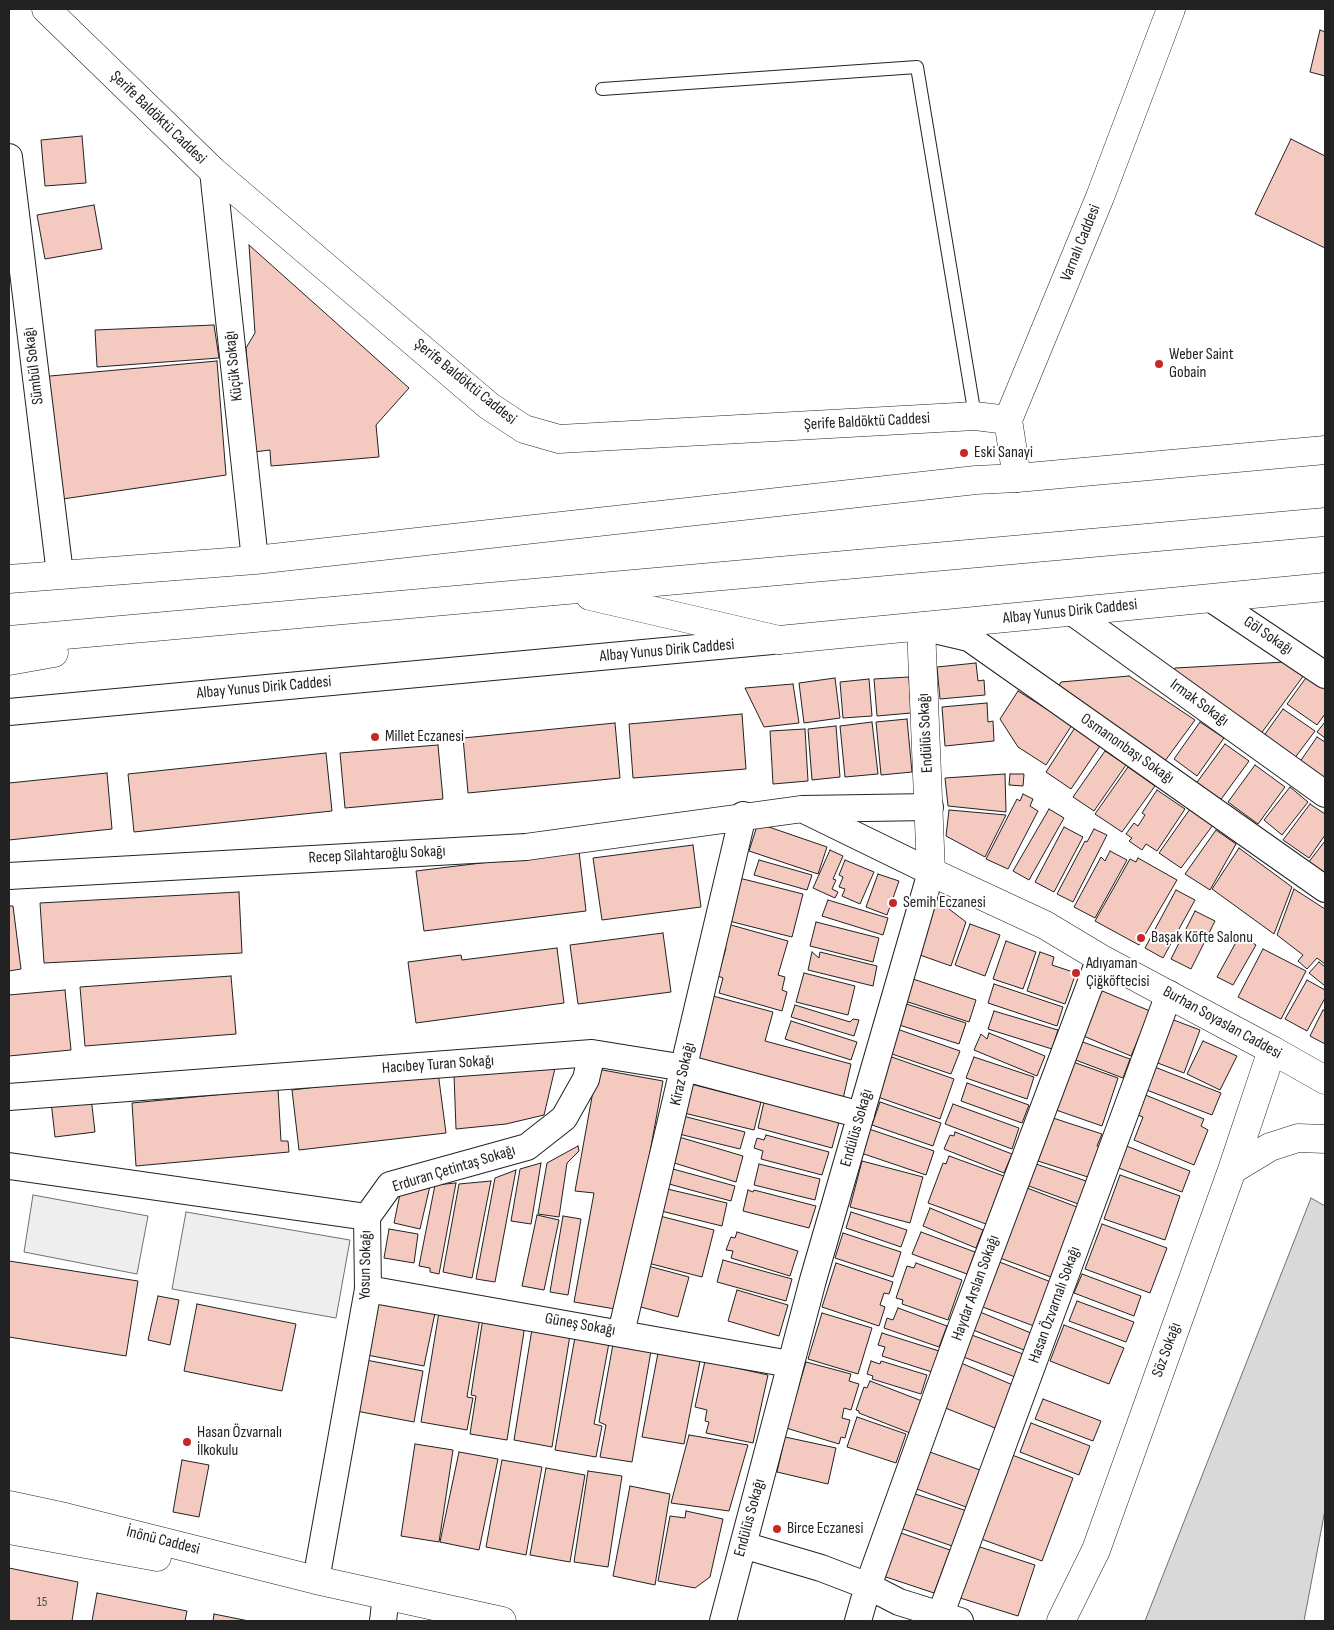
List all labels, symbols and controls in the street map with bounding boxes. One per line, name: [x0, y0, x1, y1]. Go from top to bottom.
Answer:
street label: Şerife Baldöktü Caddesi: [106, 67, 210, 169]
street label: Varnalı Caddesi: [1057, 202, 1105, 284]
street label: Sümbül Sokağı: [20, 326, 48, 406]
street label: Küçük Sokağı: [221, 330, 247, 402]
street label: Şerife Baldöktü Caddesi: [410, 335, 520, 429]
place label: Weber Saint Gobain: [1169, 345, 1234, 383]
marker: Weber Saint Gobain: [1153, 358, 1165, 370]
street label: Şerife Baldöktü Caddesi: [804, 409, 930, 435]
place label: Eski Sanayi: [974, 443, 1033, 463]
marker: Eski Sanayi: [958, 447, 970, 459]
street label: Albay Yunus Dirik Caddesi: [1002, 595, 1138, 629]
street label: Göl Sokağı: [1240, 613, 1296, 659]
street label: Albay Yunus Dirik Caddesi: [599, 636, 735, 666]
street label: Albay Yunus Dirik Caddesi: [196, 673, 332, 703]
street label: Irmak Sokağı: [1166, 675, 1232, 731]
street label: Endülüs Sokağı: [914, 693, 938, 773]
street label: Osmanonbaşı Sokağı: [1077, 710, 1177, 788]
place label: Millet Eczanesi: [385, 727, 464, 747]
marker: Millet Eczanesi: [369, 731, 381, 743]
street label: Recep Silahtaroğlu Sokağı: [308, 842, 446, 868]
place label: Semih Eczanesi: [903, 893, 986, 913]
marker: Semih Eczanesi: [887, 897, 899, 909]
place label: Başak Köfte Salonu: [1151, 928, 1253, 948]
marker: Başak Köfte Salonu: [1135, 932, 1147, 944]
place label: Adıyaman Çiğköftecisi: [1086, 954, 1149, 992]
marker: Adıyaman Çiğköftecisi: [1070, 967, 1082, 979]
street label: Burhan Soyaslan Caddesi: [1159, 982, 1285, 1064]
street label: Kiraz Sokağı: [666, 1041, 700, 1107]
street label: Hacıbey Turan Sokağı: [381, 1052, 495, 1078]
street label: Endülüs Sokağı: [837, 1087, 877, 1169]
street label: Erduran Çetintaş Sokağı: [390, 1141, 518, 1197]
street label: Yosun Sokağı: [356, 1230, 376, 1300]
street label: Haydar Arslan Sokağı: [948, 1233, 1004, 1343]
street label: Hasan Özvarnalı Sokağı: [1025, 1244, 1085, 1366]
street label: Güneş Sokağı: [543, 1309, 617, 1341]
street label: Söz Sokağı: [1148, 1320, 1186, 1380]
place label: Hasan Özvarnalı İlkokulu: [197, 1423, 282, 1461]
marker: Hasan Özvarnalı İlkokulu: [181, 1436, 193, 1448]
street label: Endülüs Sokağı: [730, 1477, 770, 1559]
place label: Birce Eczanesi: [787, 1519, 863, 1539]
street label: İnönü Caddesi: [124, 1523, 202, 1559]
marker: Birce Eczanesi: [771, 1523, 783, 1535]
house number: 15: [37, 1594, 47, 1610]

